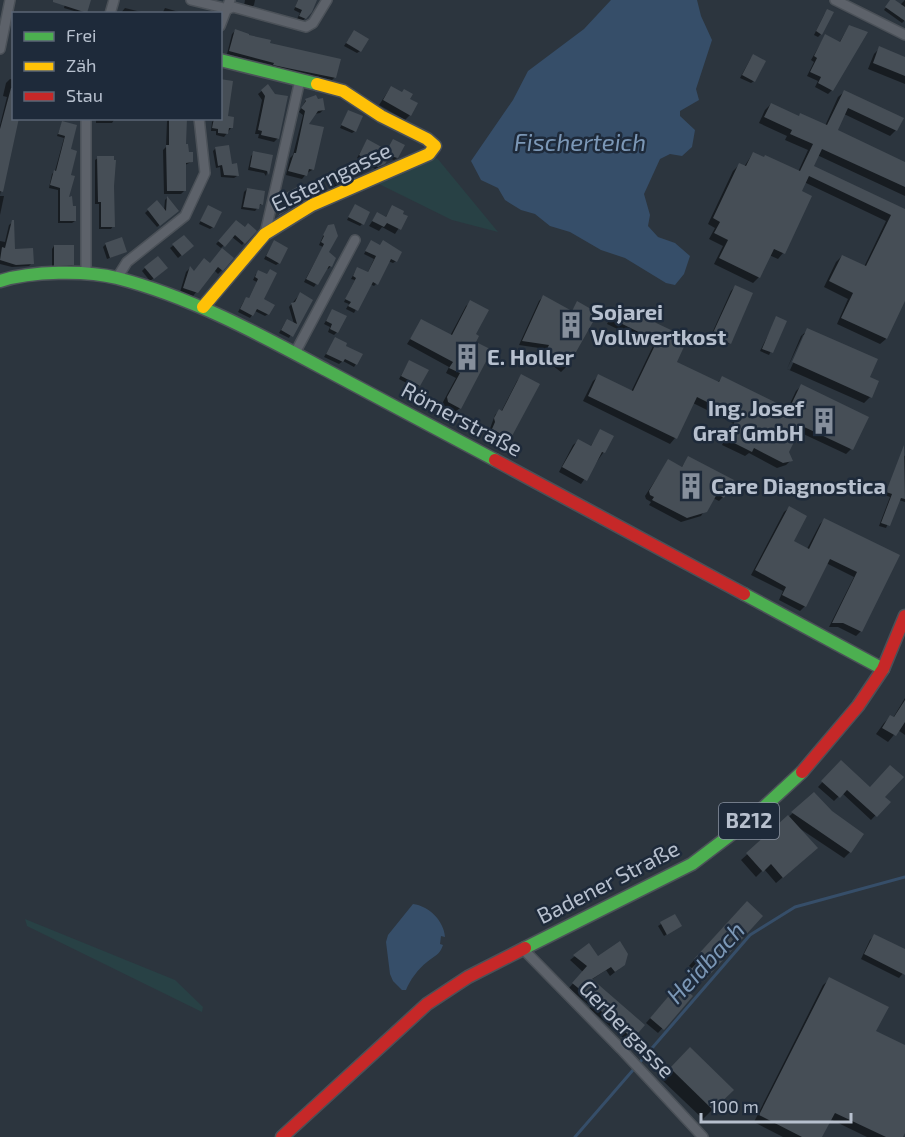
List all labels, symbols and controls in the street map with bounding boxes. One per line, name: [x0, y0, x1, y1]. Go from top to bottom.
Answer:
legend: [12, 12, 222, 120]
text: Frei: [66, 24, 97, 46]
text: Zäh: [66, 54, 97, 76]
text: Stau: [66, 84, 103, 106]
water label: Fischerteich: [514, 127, 646, 156]
street label: Elsterngasse: [266, 136, 395, 216]
place label: Sojarei Vollwertkost: [591, 298, 726, 349]
building icon: Sojarei Vollwertkost: [556, 310, 586, 340]
building icon: E. Holler: [452, 342, 482, 372]
place label: E. Holler: [487, 343, 575, 369]
street label: Römerstraße: [398, 375, 527, 461]
place label: Ing. Josef Graf GmbH: [693, 394, 805, 445]
building icon: Ing. Josef Graf GmbH: [809, 406, 839, 436]
building icon: Care Diagnostica: [676, 471, 706, 501]
place label: Care Diagnostica: [711, 472, 886, 498]
road number: B212: [719, 803, 779, 839]
street label: Badener Straße: [532, 834, 683, 928]
water label: Heidbach: [660, 915, 750, 1009]
street label: Gerbergasse: [575, 974, 681, 1083]
scale bar: [701, 1086, 851, 1124]
text: 100 m: [710, 1095, 759, 1117]

